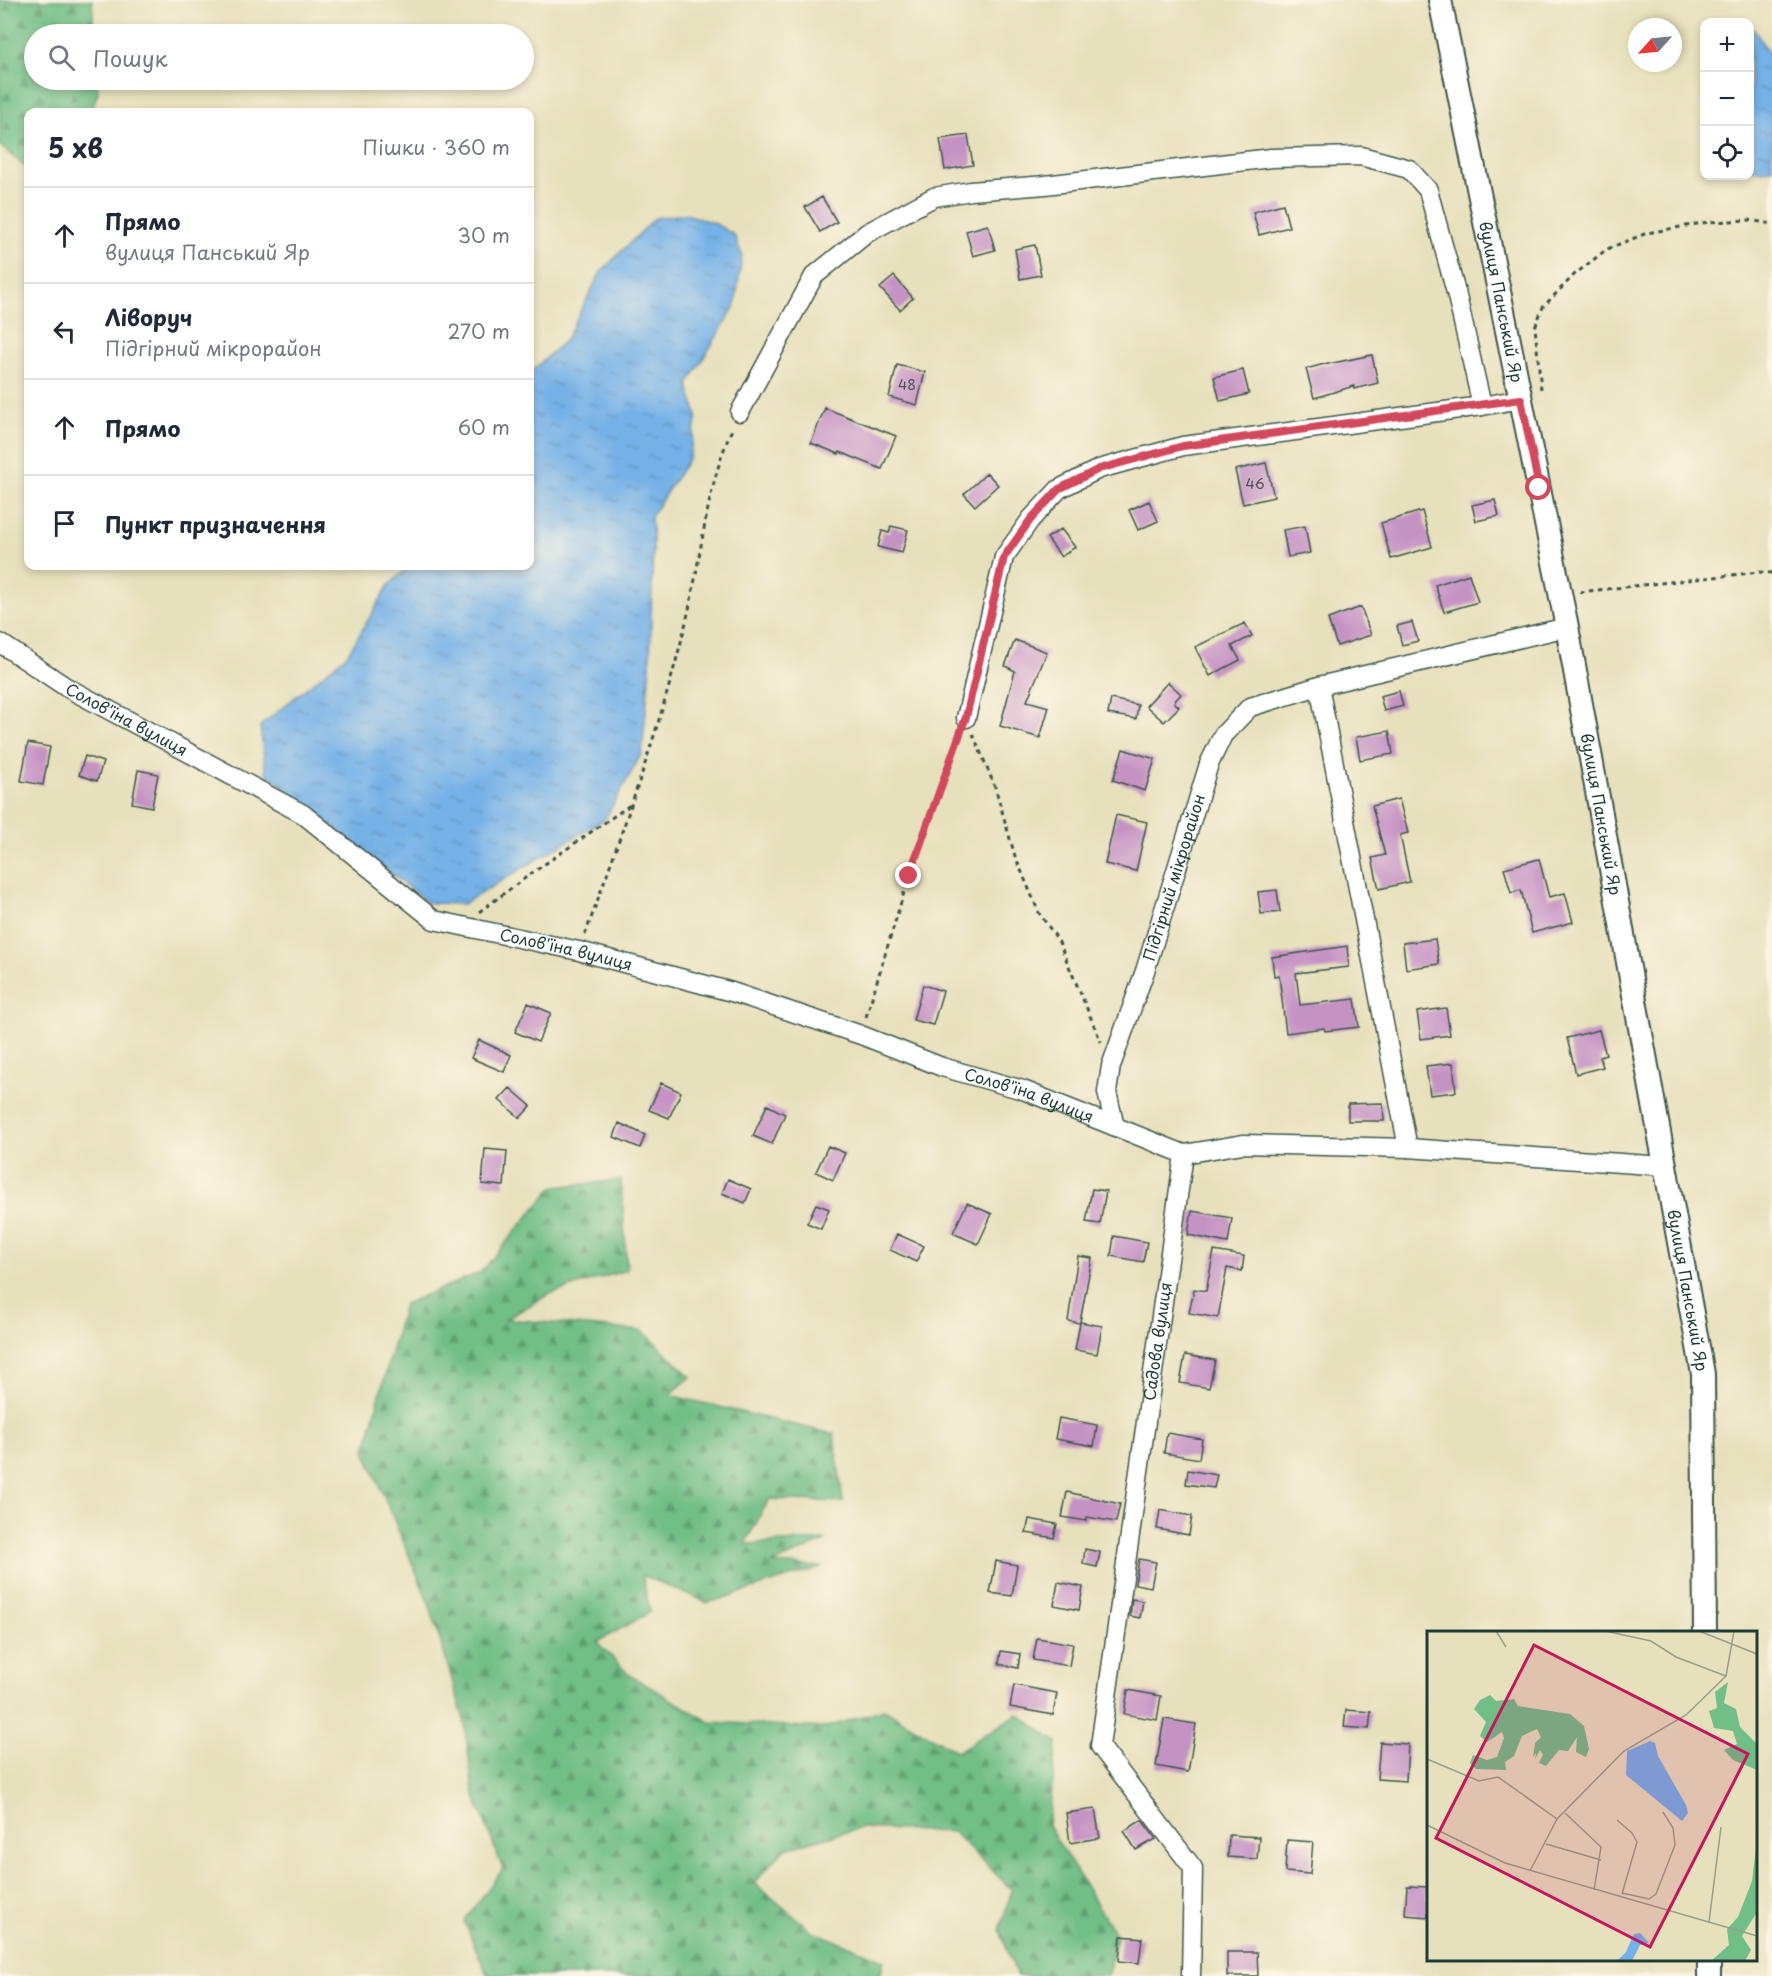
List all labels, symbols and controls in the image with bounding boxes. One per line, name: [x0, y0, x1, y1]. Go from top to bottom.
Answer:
north arrow: [1628, 18, 1682, 72]
map controls: [1700, 18, 1754, 180]
button: +: [1700, 18, 1754, 72]
search box: [24, 24, 534, 90]
icon: search: [45, 41, 78, 74]
text: Пошук: [93, 41, 168, 74]
button: −: [1700, 72, 1754, 126]
button: locate: [1700, 126, 1754, 180]
text: 5 хв: [48, 128, 103, 167]
text: Пішки · 360 m: [362, 132, 510, 162]
text: Прямо: [105, 204, 180, 237]
icon: ahead: [48, 219, 81, 252]
street label: вулиця Панський Яр: [1474, 219, 1530, 384]
text: 30 m: [457, 220, 510, 250]
text: вулиця Панський Яр: [105, 237, 310, 267]
text: Ліворуч: [105, 300, 192, 333]
icon: left: [48, 315, 81, 348]
text: 270 m: [447, 316, 510, 346]
text: Підгірний мікрорайон: [105, 333, 322, 363]
house number: 48: [898, 374, 916, 395]
icon: ahead: [48, 411, 81, 444]
text: Прямо: [105, 411, 180, 444]
text: 60 m: [458, 412, 510, 442]
house number: 46: [1245, 473, 1265, 494]
route start: [1525, 474, 1551, 500]
icon: arrive: [48, 507, 81, 540]
text: Пункт призначення: [105, 507, 326, 540]
street label: Солов'їна вулиця: [62, 676, 192, 761]
street label: вулиця Панський Яр: [1576, 731, 1629, 897]
street label: Підгірний мікрорайон: [1136, 791, 1210, 964]
route end: [895, 862, 921, 888]
street label: Солов'їна вулиця: [498, 921, 635, 976]
street label: Солов'їна вулиця: [962, 1061, 1098, 1128]
street label: вулиця Панський Яр: [1662, 1207, 1715, 1373]
street label: Садова вулиця: [1136, 1280, 1177, 1402]
inset map: [1427, 1631, 1757, 1961]

